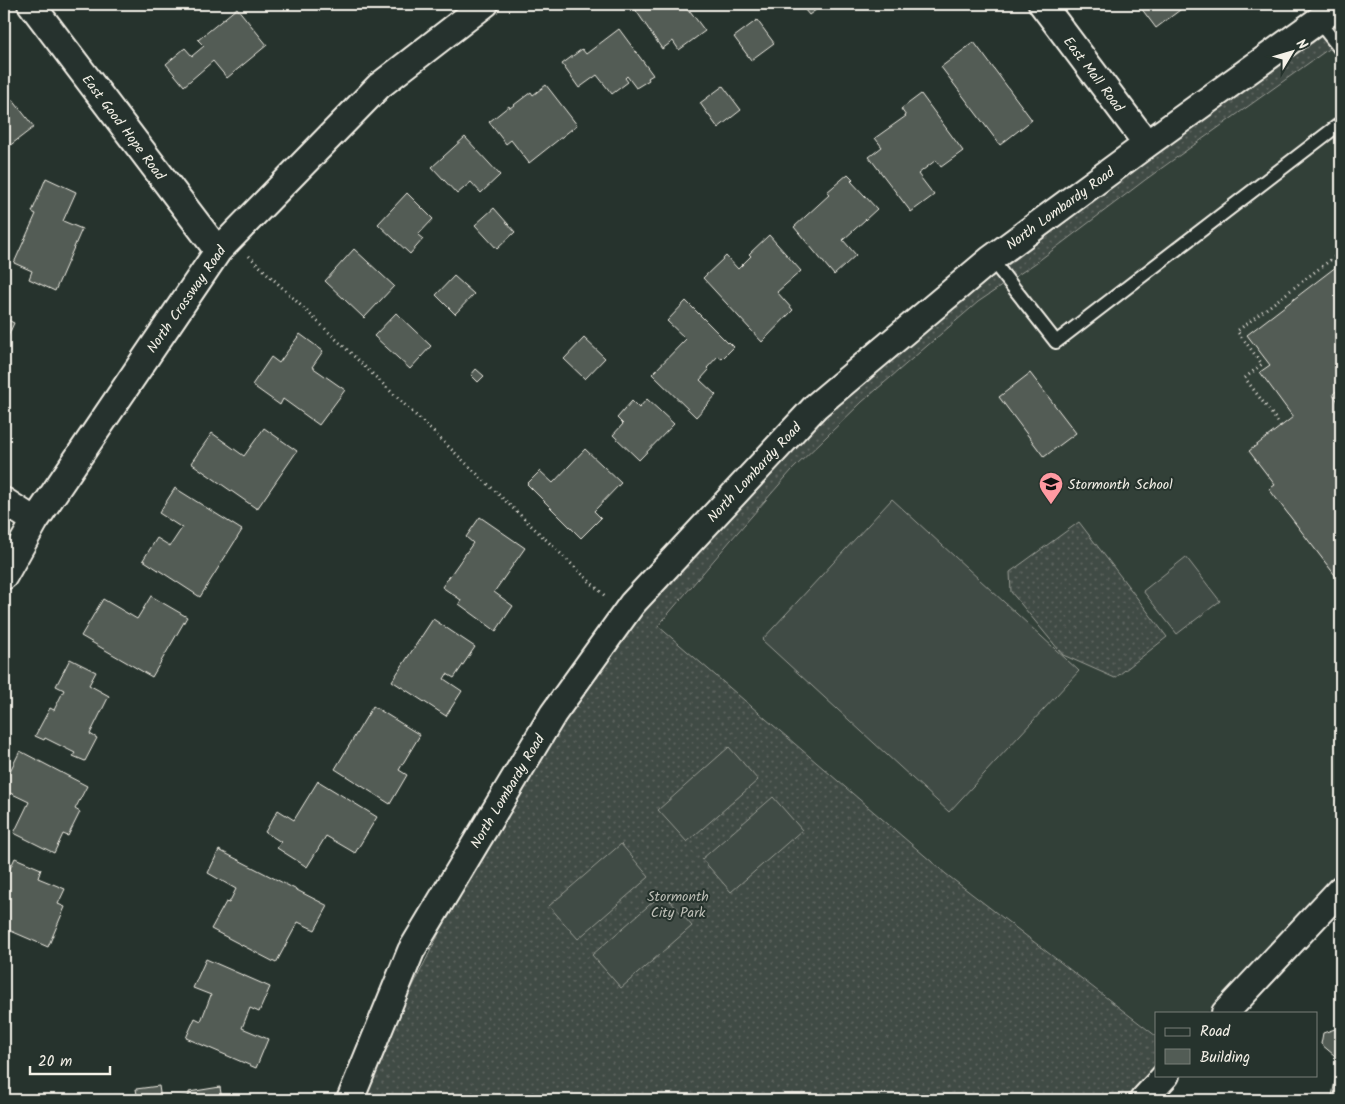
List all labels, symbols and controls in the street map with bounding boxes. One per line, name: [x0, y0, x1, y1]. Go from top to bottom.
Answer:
north arrow: [1268, 28, 1318, 78]
street label: East Mall Road: [1057, 32, 1130, 118]
text: N: [1290, 34, 1313, 55]
street label: East Good Hope Road: [76, 70, 171, 186]
street label: North Lombardy Road: [1002, 161, 1120, 256]
street label: North Crossway Road: [142, 241, 233, 358]
street label: North Lombardy Road: [702, 417, 808, 528]
school or university icon: Stormonth School: [1038, 471, 1064, 505]
place label: Stormonth School: [1068, 474, 1173, 496]
street label: North Lombardy Road: [465, 729, 551, 853]
park label: Stormonth City Park: [647, 886, 709, 924]
legend: [1155, 1012, 1318, 1076]
text: Road: [1200, 1020, 1231, 1044]
scale bar: [30, 1044, 110, 1076]
text: Building: [1200, 1046, 1250, 1070]
text: 20 m: [38, 1050, 72, 1074]

